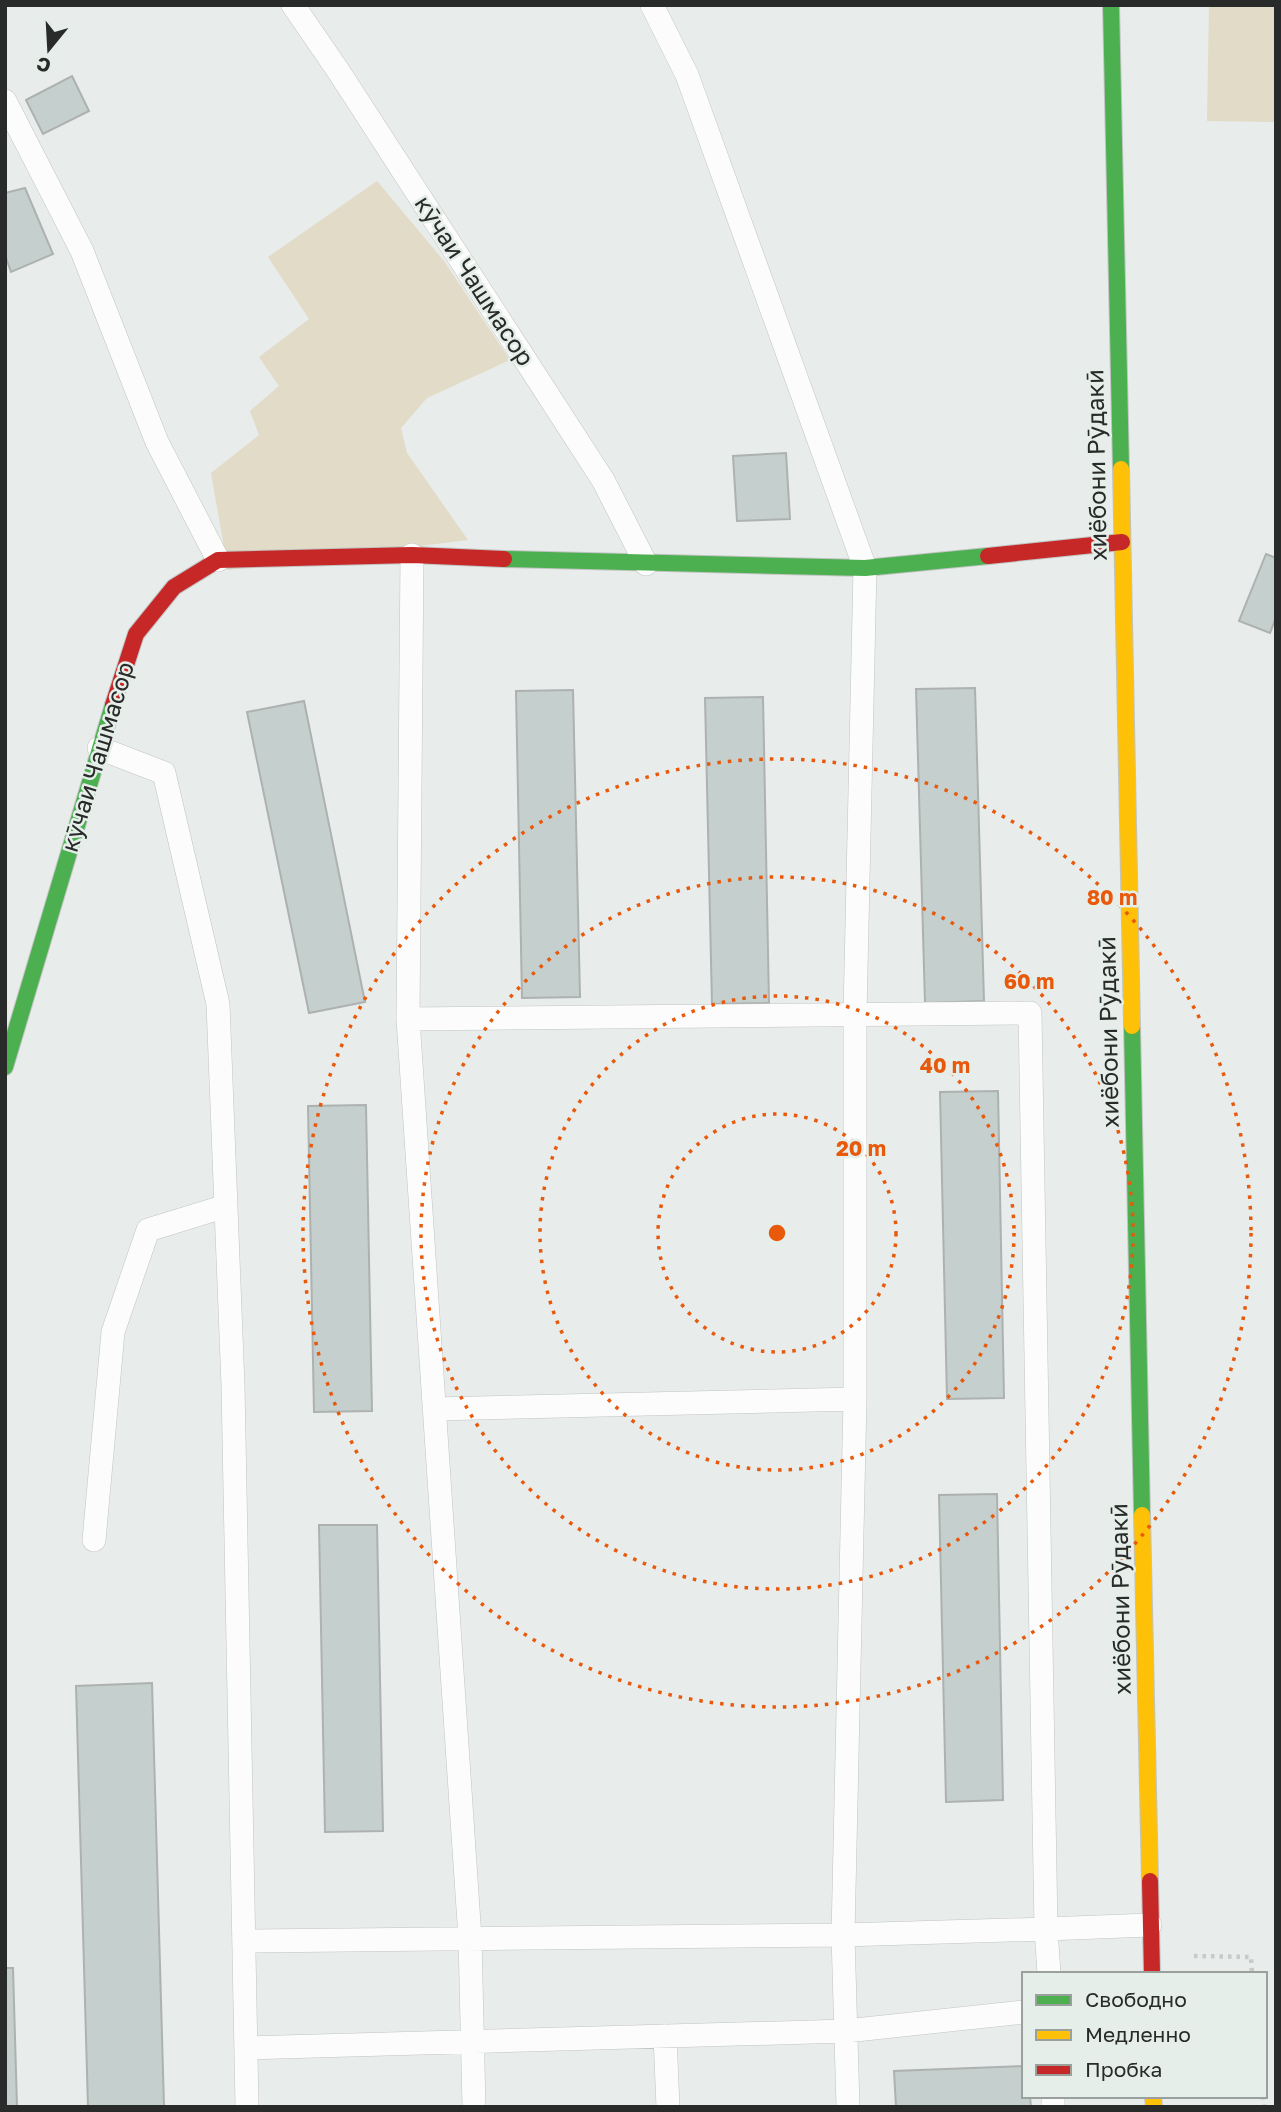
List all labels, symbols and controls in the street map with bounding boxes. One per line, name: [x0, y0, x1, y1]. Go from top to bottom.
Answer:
north arrow: [14, 14, 84, 84]
text: С: [34, 53, 54, 79]
street label: кӯчаи Чашмасор: [409, 190, 541, 371]
street label: хиёбони Рӯдакӣ: [1079, 369, 1112, 561]
street label: кӯчаи Чашмасор: [54, 658, 139, 855]
text: 80 m: [1087, 884, 1137, 910]
street label: хиёбони Рӯдакӣ: [1091, 936, 1124, 1128]
text: 60 m: [1004, 968, 1054, 994]
text: 40 m: [920, 1052, 970, 1078]
text: 20 m: [836, 1135, 886, 1161]
centre of rings: [765, 1221, 789, 1245]
street label: хиёбони Рӯдакӣ: [1103, 1503, 1136, 1695]
legend: [1022, 1972, 1267, 2098]
text: Свободно: [1085, 1986, 1187, 2012]
text: Медленно: [1085, 2021, 1191, 2047]
text: Пробка: [1085, 2056, 1163, 2082]

